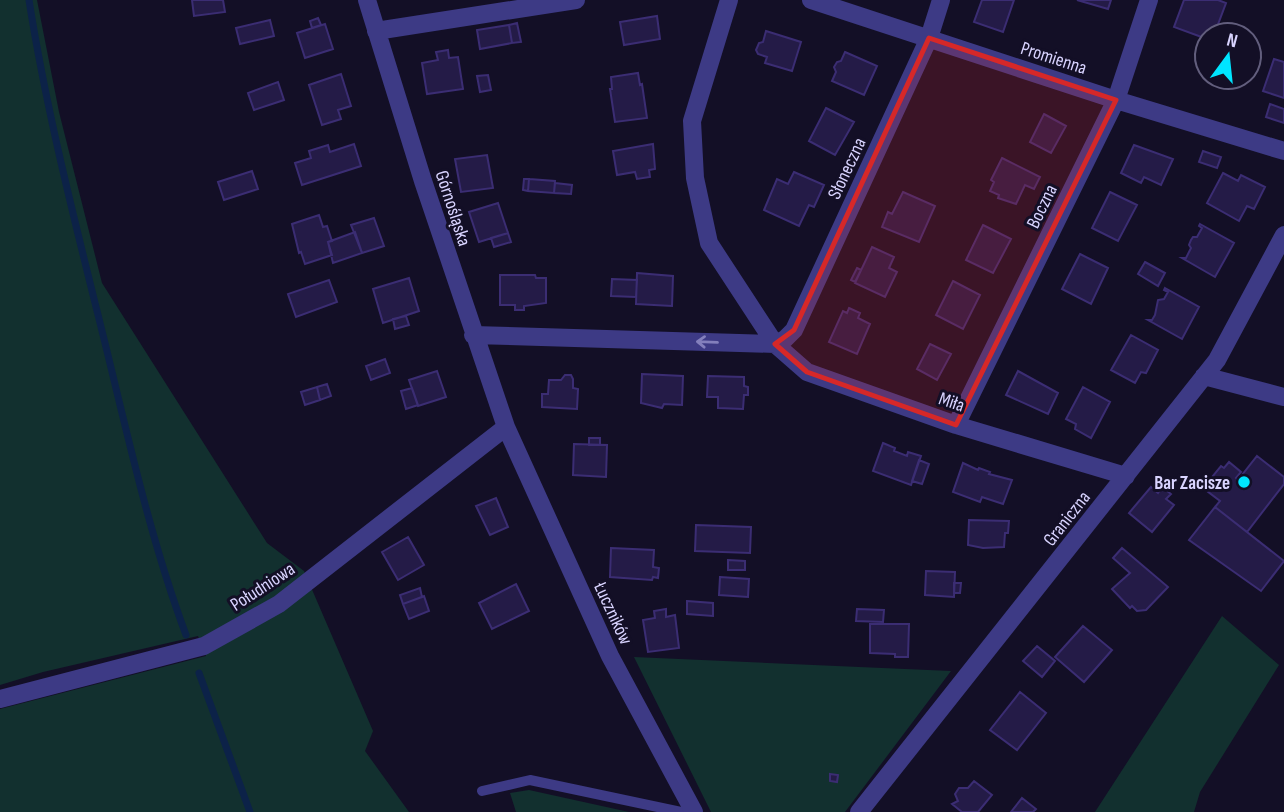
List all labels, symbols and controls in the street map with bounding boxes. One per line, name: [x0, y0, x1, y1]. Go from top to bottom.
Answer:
north arrow: [1193, 21, 1263, 91]
text: N: [1224, 29, 1240, 53]
street label: Promienna: [1018, 37, 1089, 80]
street label: Słoneczna: [823, 134, 872, 203]
street label: Górnośląska: [430, 168, 476, 249]
street label: Boczna: [1022, 181, 1063, 232]
one-way arrow: [696, 335, 719, 348]
street label: Miła: [936, 387, 967, 417]
place label: Bar Zacisze: [1154, 472, 1230, 495]
marker: Bar Zacisze: [1236, 474, 1252, 490]
street label: Graniczna: [1039, 487, 1096, 551]
street label: Południowa: [226, 558, 299, 617]
street label: Łuczników: [588, 578, 637, 649]

